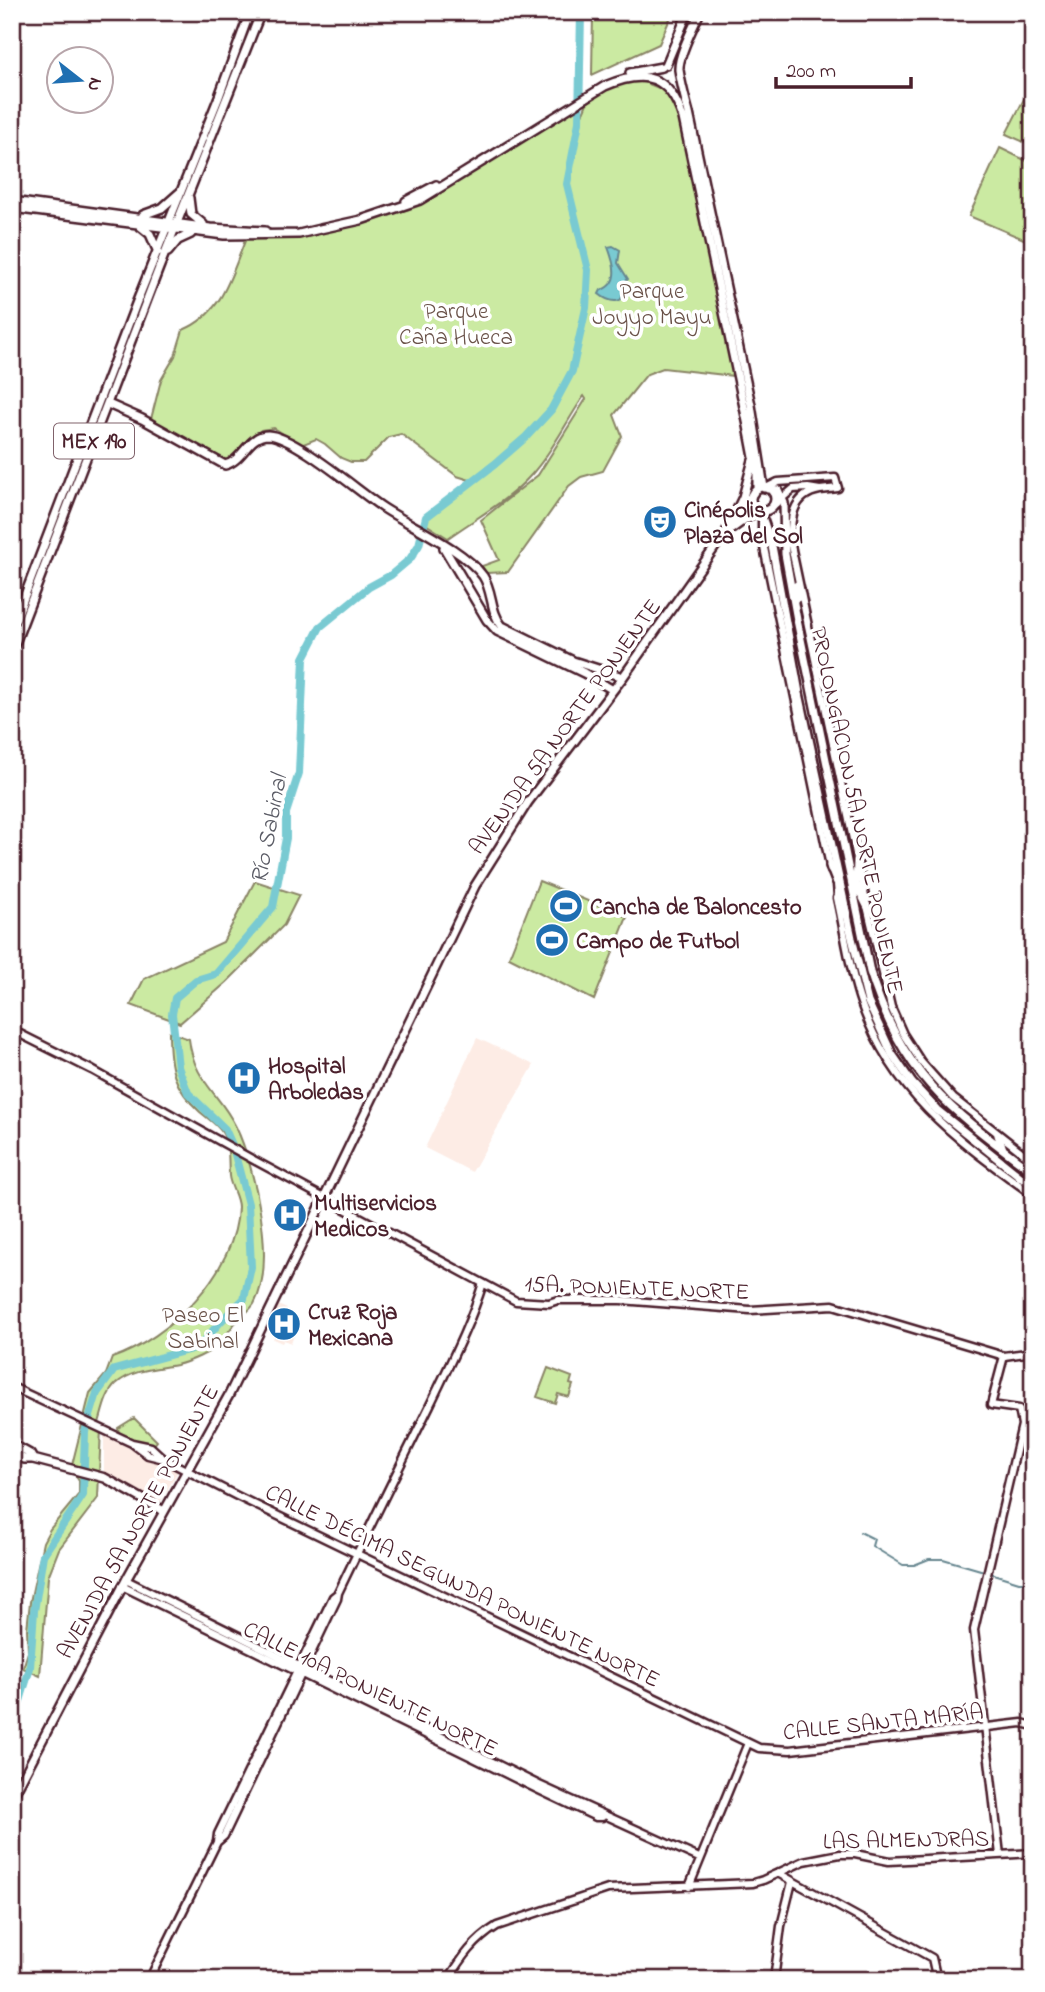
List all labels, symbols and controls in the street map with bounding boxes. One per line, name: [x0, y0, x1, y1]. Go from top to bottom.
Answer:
north arrow: [46, 46, 116, 116]
scale bar: [776, 46, 910, 90]
text: 200 m: [786, 57, 836, 87]
text: N: [79, 74, 109, 94]
park label: Parque Joyyo Mayu: [592, 276, 712, 337]
park label: Parque Caña Hueca: [399, 296, 513, 355]
road number: MEX 190: [54, 424, 134, 458]
place label: Cinépolis Plaza del Sol: [684, 495, 803, 554]
theatre icon: Cinépolis Plaza del Sol: [641, 503, 679, 541]
street label: AVENIDA 5A NORTE PONIENTE: [462, 593, 670, 862]
street label: PROLONGACION 5A NORTE PONIENTE: [800, 624, 911, 997]
water label: Río Sabinal: [243, 769, 299, 887]
sports icon: Cancha de Baloncesto: [547, 887, 585, 925]
place label: Cancha de Baloncesto: [590, 892, 802, 925]
sports icon: Campo de Futbol: [533, 921, 571, 959]
place label: Campo de Futbol: [576, 926, 740, 959]
place label: Hospital Arboledas: [268, 1051, 364, 1110]
hospital icon: Hospital Arboledas: [225, 1059, 263, 1097]
place label: Multiservicios Medicos: [314, 1188, 437, 1247]
hospital icon: Multiservicios Medicos: [271, 1196, 309, 1234]
street label: 15A. PONIENTE NORTE: [524, 1269, 750, 1310]
place label: Cruz Roja Mexicana: [308, 1297, 397, 1356]
park label: Paseo El Sabinal: [162, 1300, 244, 1359]
hospital icon: Cruz Roja Mexicana: [265, 1305, 303, 1343]
street label: AVENIDA 5A NORTE PONIENTE: [50, 1379, 229, 1665]
street label: CALLE DÉCIMA SEGUNDA PONIENTE NORTE: [259, 1477, 665, 1698]
street label: CALLE 10A PONIENTE NORTE: [237, 1614, 503, 1766]
street label: CALLE SANTA MARÍA: [781, 1697, 985, 1750]
street label: LAS ALMENDRAS: [823, 1824, 990, 1859]

